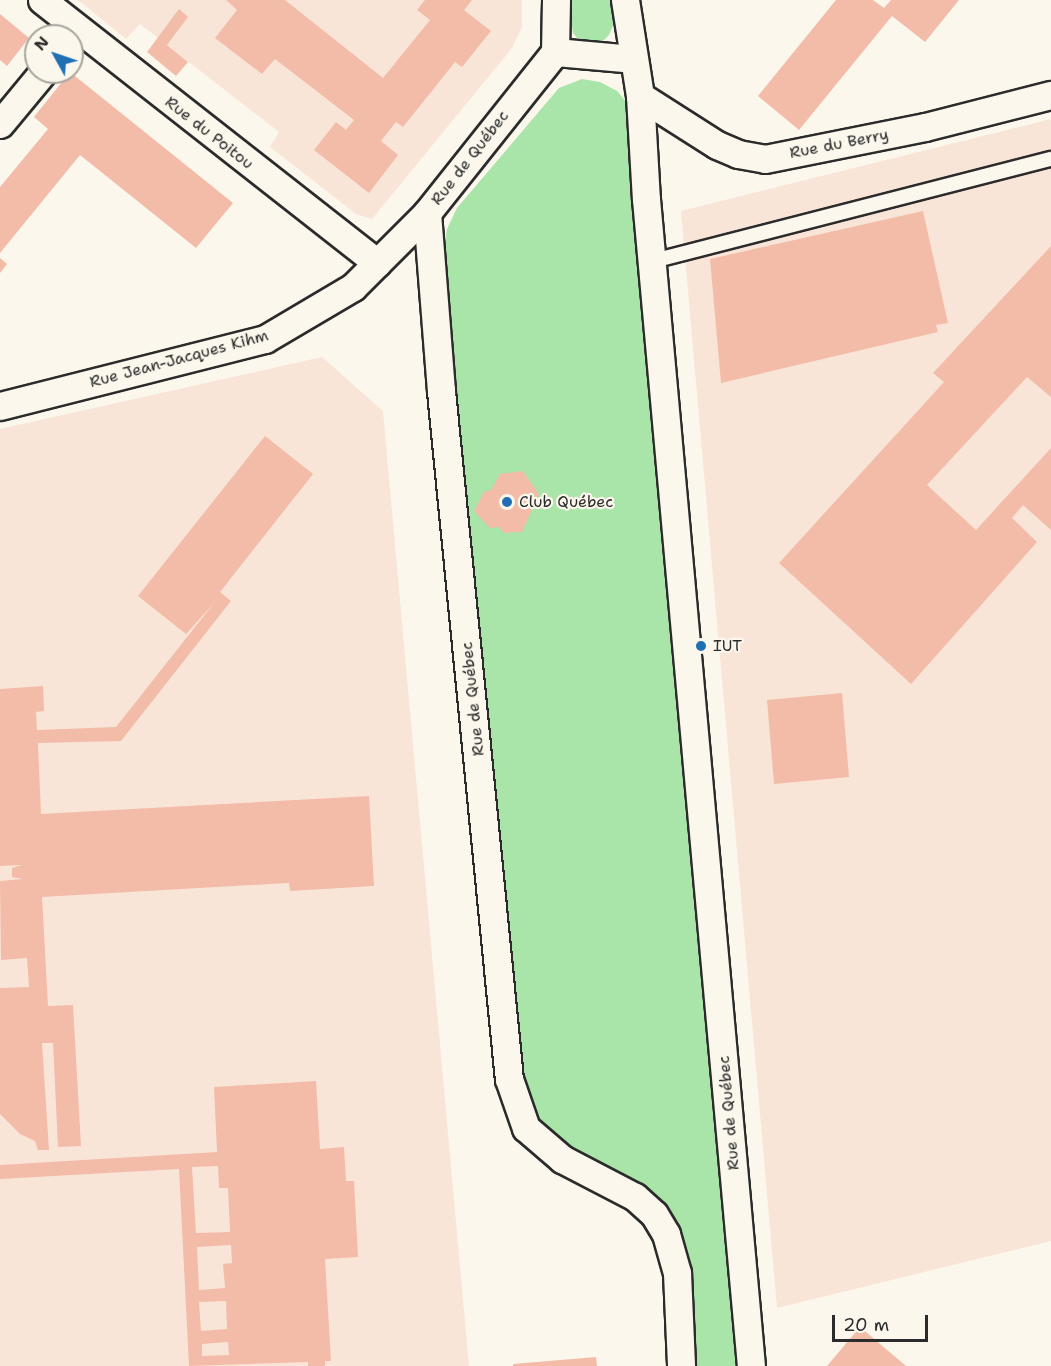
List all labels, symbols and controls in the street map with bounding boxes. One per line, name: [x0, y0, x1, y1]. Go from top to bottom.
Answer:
north arrow: [24, 24, 84, 84]
text: N: [29, 32, 53, 55]
street label: Rue du Poitou: [161, 93, 257, 173]
street label: Rue de Québec: [427, 107, 513, 209]
street label: Rue du Berry: [788, 125, 890, 163]
street label: Rue Jean-Jacques Kihm: [88, 326, 270, 392]
place label: Club Québec: [519, 492, 613, 512]
marker: Club Québec: [500, 495, 514, 509]
place label: IUT: [713, 636, 742, 656]
marker: IUT: [694, 639, 708, 653]
street label: Rue de Québec: [457, 641, 489, 757]
street label: Rue de Québec: [714, 1055, 744, 1171]
scale bar: [835, 1303, 931, 1341]
text: 20 m: [843, 1313, 889, 1337]

